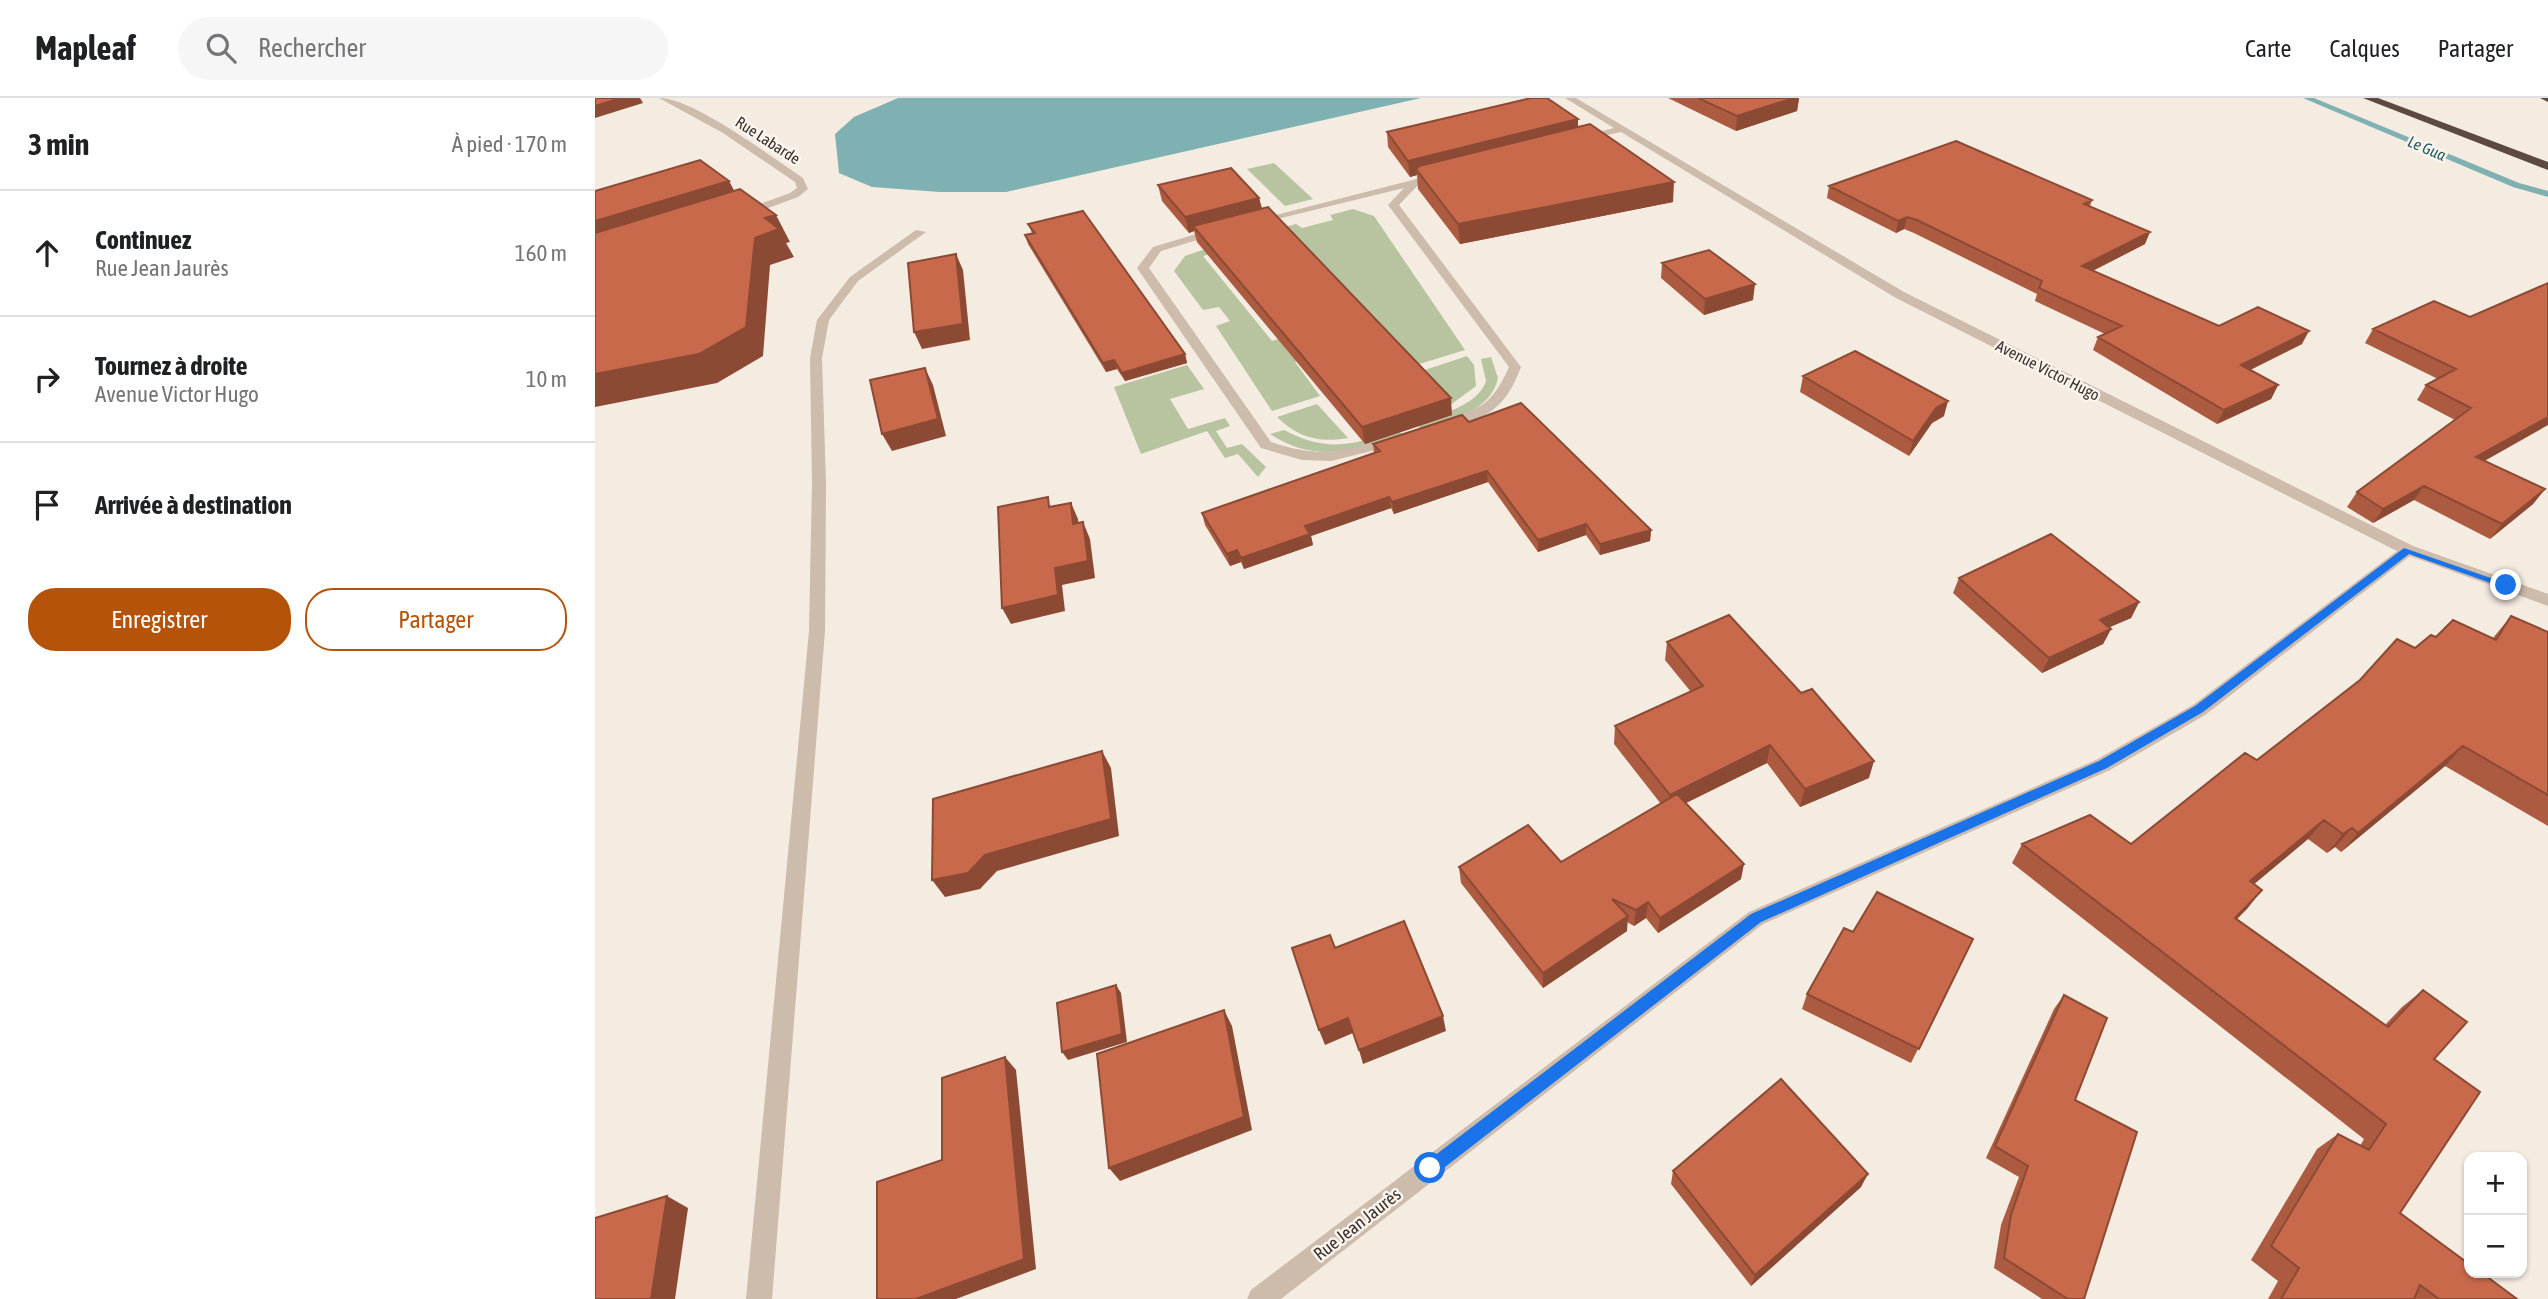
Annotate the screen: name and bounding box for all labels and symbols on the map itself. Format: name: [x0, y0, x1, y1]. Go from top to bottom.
street label: Rue Labarde: [732, 112, 804, 168]
water label: Le Gua: [2405, 132, 2449, 164]
street label: Avenue Victor Hugo: [1993, 336, 2103, 405]
route end: [2490, 569, 2521, 600]
route start: [1414, 1152, 1445, 1183]
street label: Rue Jean Jaurès: [1309, 1184, 1405, 1264]

